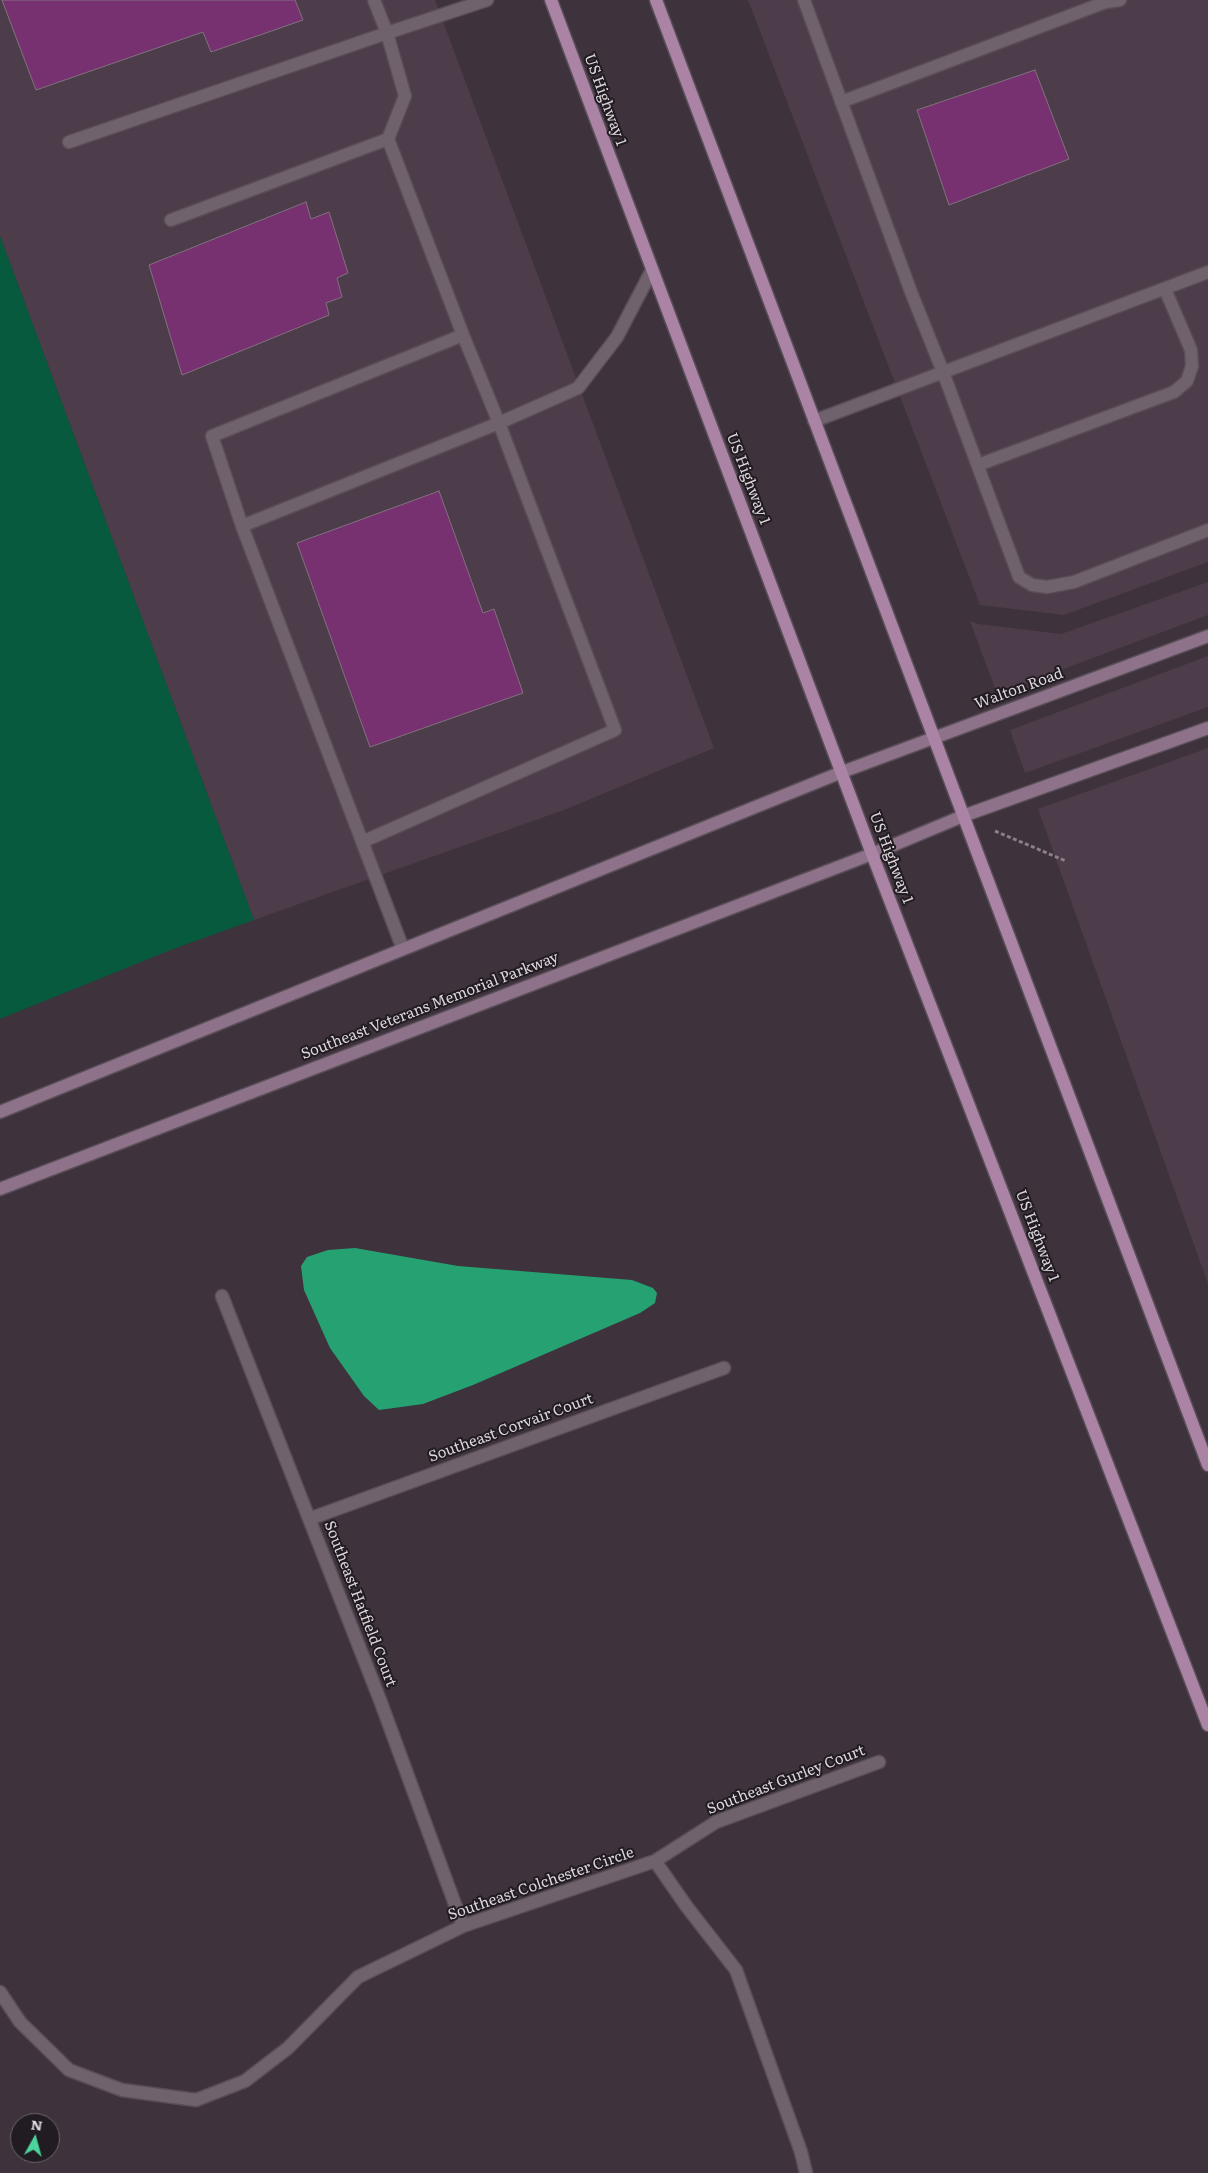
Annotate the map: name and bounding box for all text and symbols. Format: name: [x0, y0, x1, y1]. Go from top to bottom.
street label: US Highway 1: [580, 51, 630, 149]
street label: US Highway 1: [722, 431, 774, 527]
street label: Walton Road: [972, 665, 1066, 713]
street label: US Highway 1: [865, 810, 917, 906]
street label: Southeast Veterans Memorial Parkway: [299, 948, 561, 1064]
street label: US Highway 1: [1011, 1188, 1063, 1284]
street label: Southeast Corvair Court: [426, 1390, 596, 1466]
street label: Southeast Hatfield Court: [320, 1518, 400, 1690]
street label: Southeast Gurley Court: [705, 1742, 867, 1818]
street label: Southeast Colchester Circle: [446, 1844, 636, 1924]
north arrow: [10, 2113, 60, 2163]
text: N: [30, 2113, 44, 2135]

